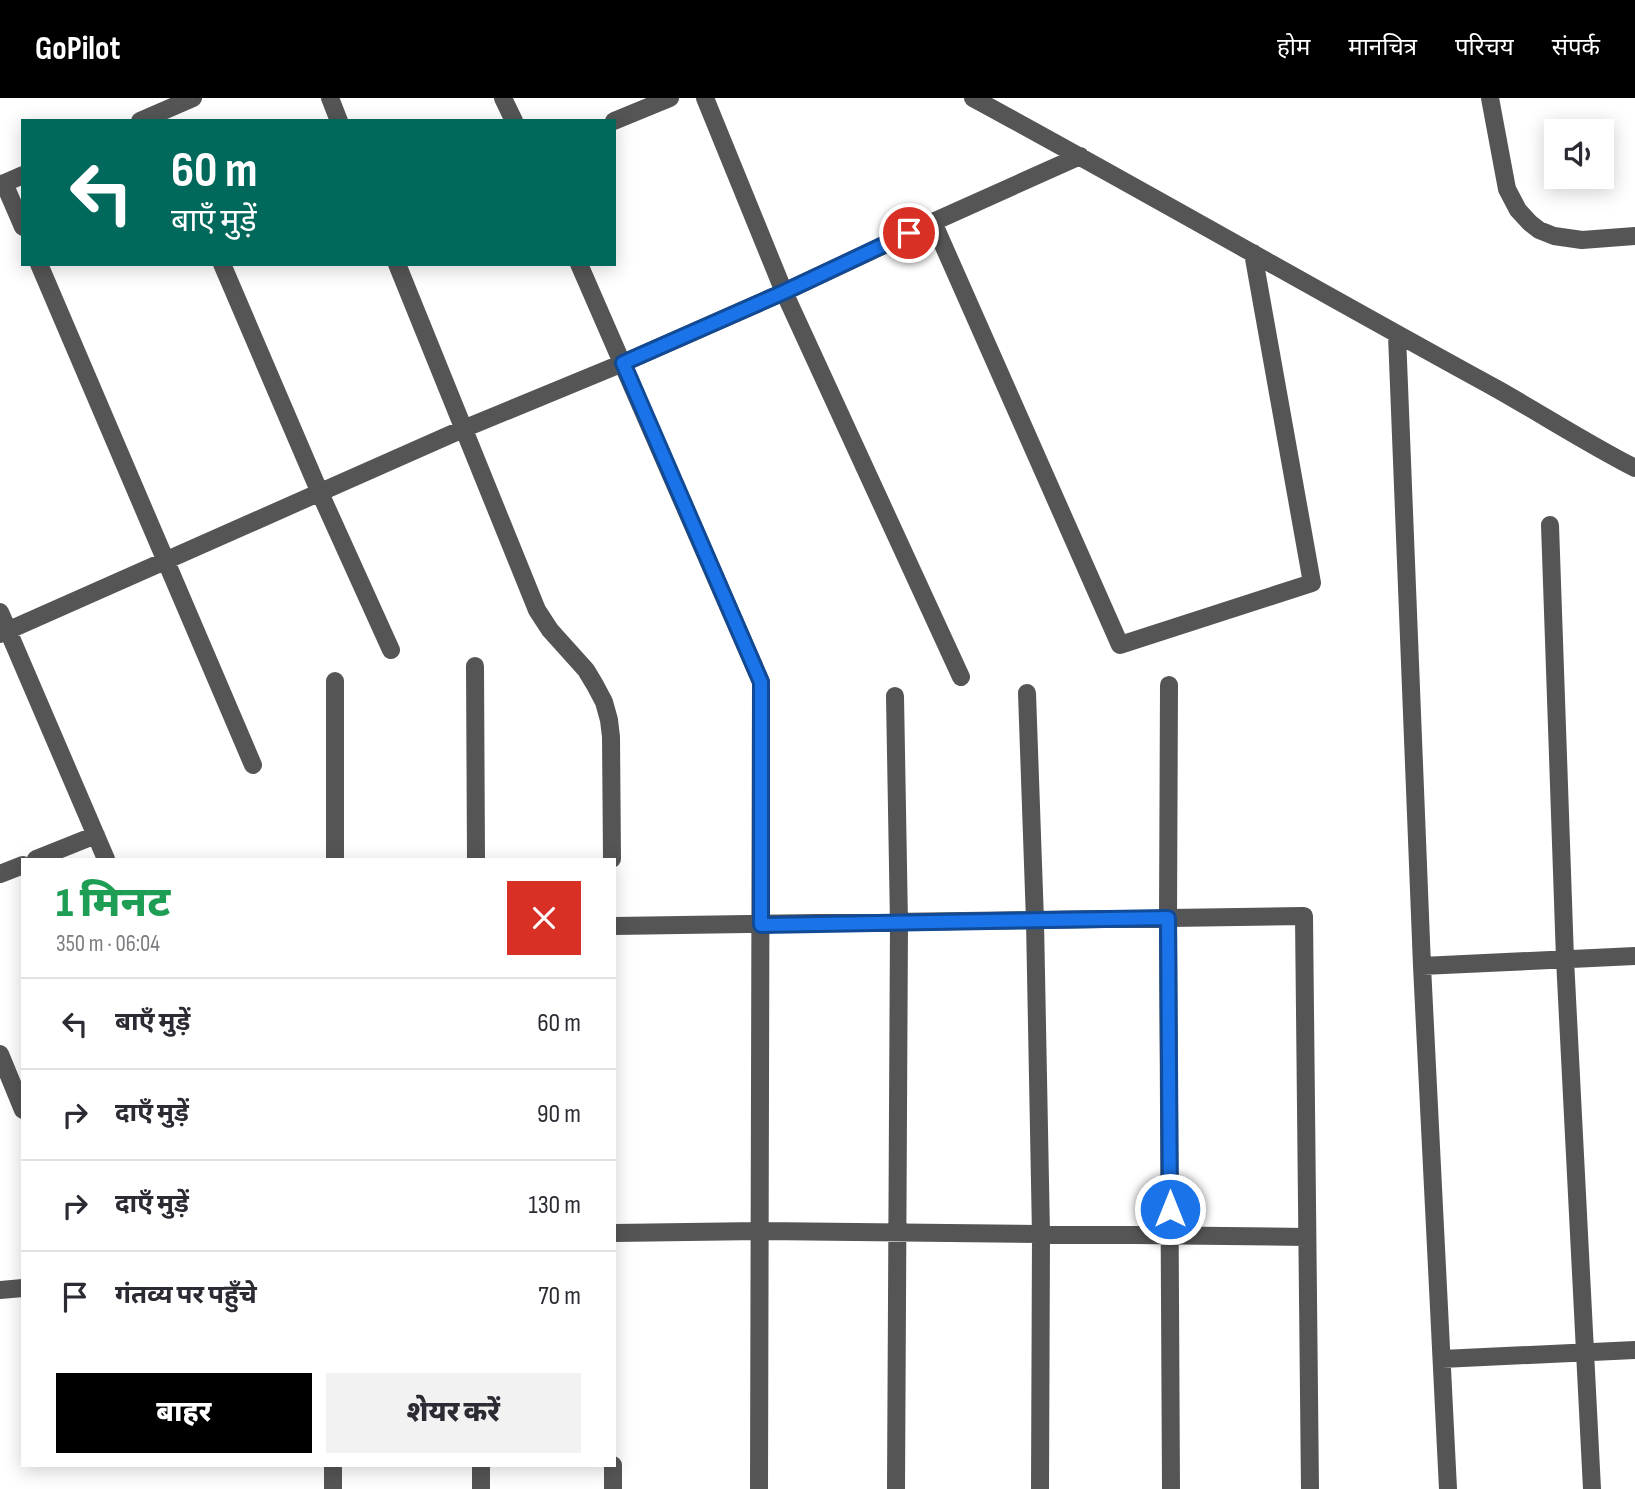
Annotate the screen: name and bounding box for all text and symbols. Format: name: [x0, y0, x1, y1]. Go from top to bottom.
text: GoPilot: [35, 29, 120, 69]
text: होम: [1277, 33, 1310, 62]
text: मानचित्र: [1348, 33, 1417, 62]
text: परिचय: [1455, 33, 1514, 62]
text: संपर्क: [1552, 33, 1600, 62]
map controls: [1544, 119, 1614, 189]
button: sound: [1544, 119, 1614, 189]
text: 60 m: [171, 142, 258, 201]
icon: left: [56, 147, 147, 238]
text: बाएँ मुड़ें: [171, 202, 257, 241]
pin: [879, 203, 939, 263]
icon: arrive: [890, 214, 928, 252]
text: 1 मिनट: [56, 878, 170, 929]
button: close: [507, 881, 581, 955]
text: 350 m · 06:04: [56, 930, 160, 958]
icon: left: [56, 1005, 94, 1043]
text: बाएँ मुड़ें: [115, 1007, 190, 1038]
text: 60 m: [537, 1008, 581, 1039]
icon: right: [56, 1096, 94, 1134]
text: दाएँ मुड़ें: [115, 1098, 189, 1129]
text: 90 m: [537, 1099, 581, 1130]
position arrow: [1133, 1172, 1207, 1246]
icon: right: [56, 1187, 94, 1225]
text: दाएँ मुड़ें: [115, 1189, 189, 1220]
text: 130 m: [529, 1190, 581, 1221]
icon: arrive: [56, 1278, 94, 1316]
text: गंतव्य पर पहुँचे: [115, 1280, 257, 1311]
text: 70 m: [538, 1281, 581, 1312]
button: बाहर: [56, 1373, 312, 1453]
button: शेयर करें: [326, 1373, 581, 1453]

